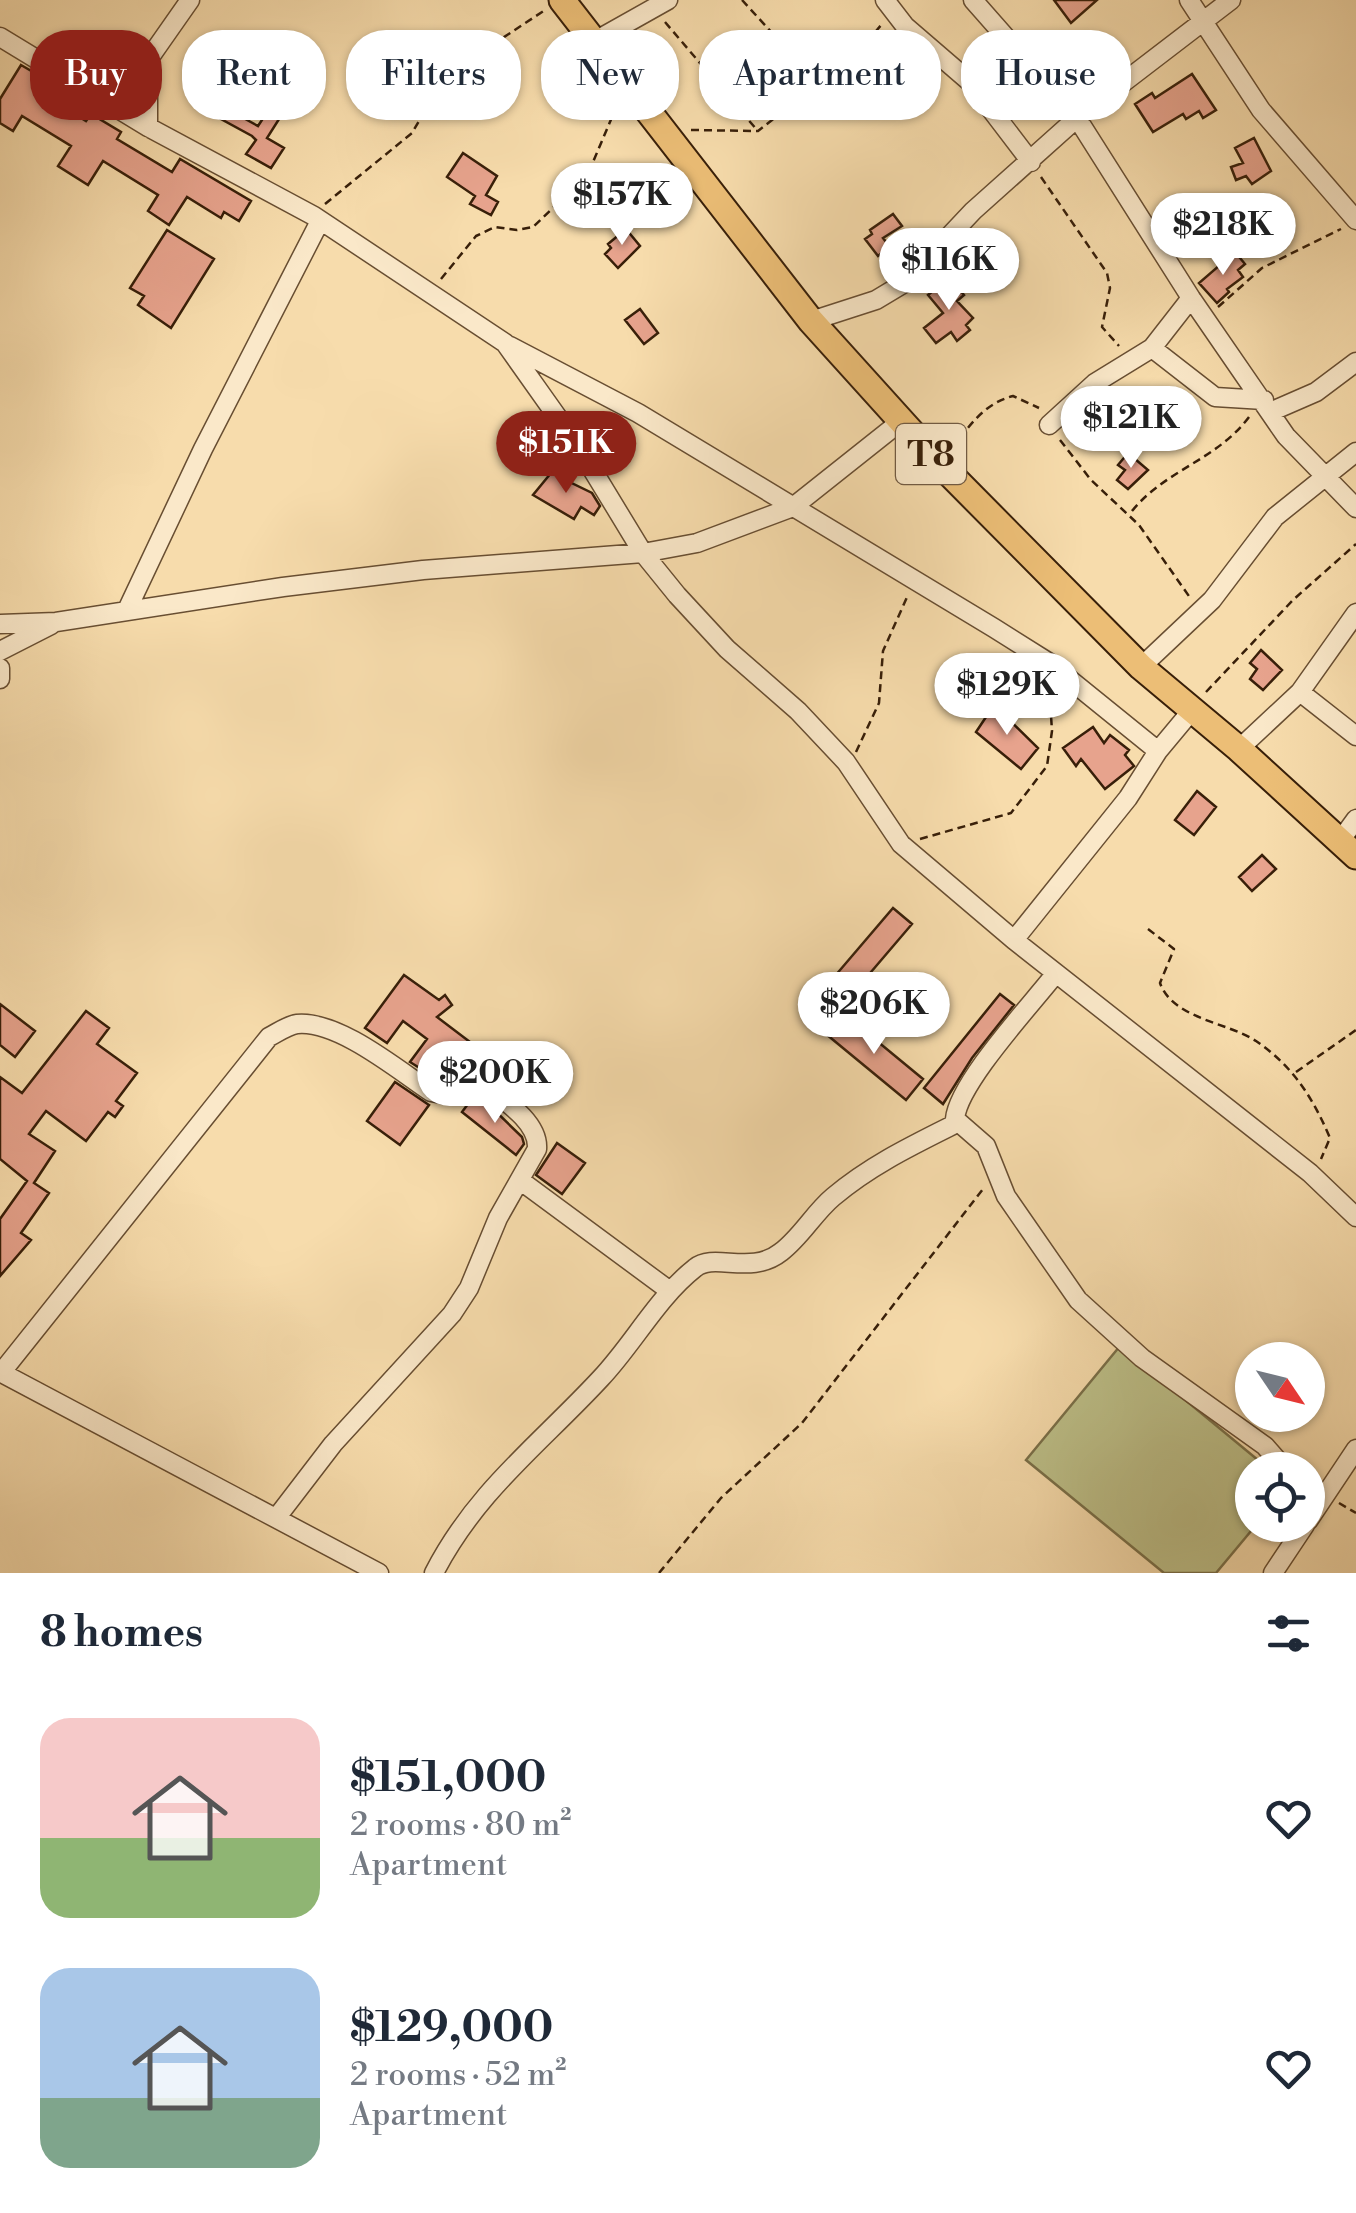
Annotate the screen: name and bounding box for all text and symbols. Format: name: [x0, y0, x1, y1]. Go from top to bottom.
chip: Buy: [30, 30, 162, 120]
chip: Rent: [182, 30, 326, 120]
chip: Filters: [346, 30, 521, 120]
chip: New: [541, 30, 679, 120]
chip: Apartment: [699, 30, 941, 120]
chip: House: [961, 30, 1131, 120]
pin: $157K: [552, 163, 692, 248]
text: $157K: [573, 175, 671, 215]
pin: $218K: [1153, 193, 1293, 278]
text: $218K: [1173, 205, 1273, 245]
pin: $116K: [879, 228, 1019, 313]
text: $116K: [901, 240, 997, 280]
pin: $121K: [1061, 386, 1201, 471]
text: $121K: [1083, 398, 1179, 438]
pin: $151K: [496, 411, 636, 496]
text: $151K: [518, 423, 614, 463]
road number: T8: [896, 424, 966, 484]
pin: $129K: [937, 653, 1077, 738]
text: $129K: [956, 665, 1058, 705]
pin: $206K: [804, 972, 944, 1057]
text: $206K: [820, 984, 928, 1024]
pin: $200K: [425, 1041, 565, 1126]
text: $200K: [439, 1053, 551, 1093]
north arrow: [1235, 1342, 1325, 1432]
map controls: [1235, 1342, 1325, 1542]
button: locate: [1235, 1452, 1325, 1542]
icon: filters: [1261, 1606, 1316, 1661]
text: 8 homes: [40, 1607, 203, 1660]
text: $151,000: [350, 1752, 546, 1805]
icon: home: [120, 1758, 240, 1878]
icon: heart: [1261, 1791, 1316, 1846]
text: 2 rooms · 80 m²: [350, 1805, 571, 1845]
text: Apartment: [350, 1845, 507, 1885]
text: $129,000: [350, 2002, 553, 2055]
icon: home: [120, 2008, 240, 2128]
icon: heart: [1261, 2041, 1316, 2096]
text: 2 rooms · 52 m²: [350, 2055, 566, 2095]
text: Apartment: [350, 2095, 507, 2135]

